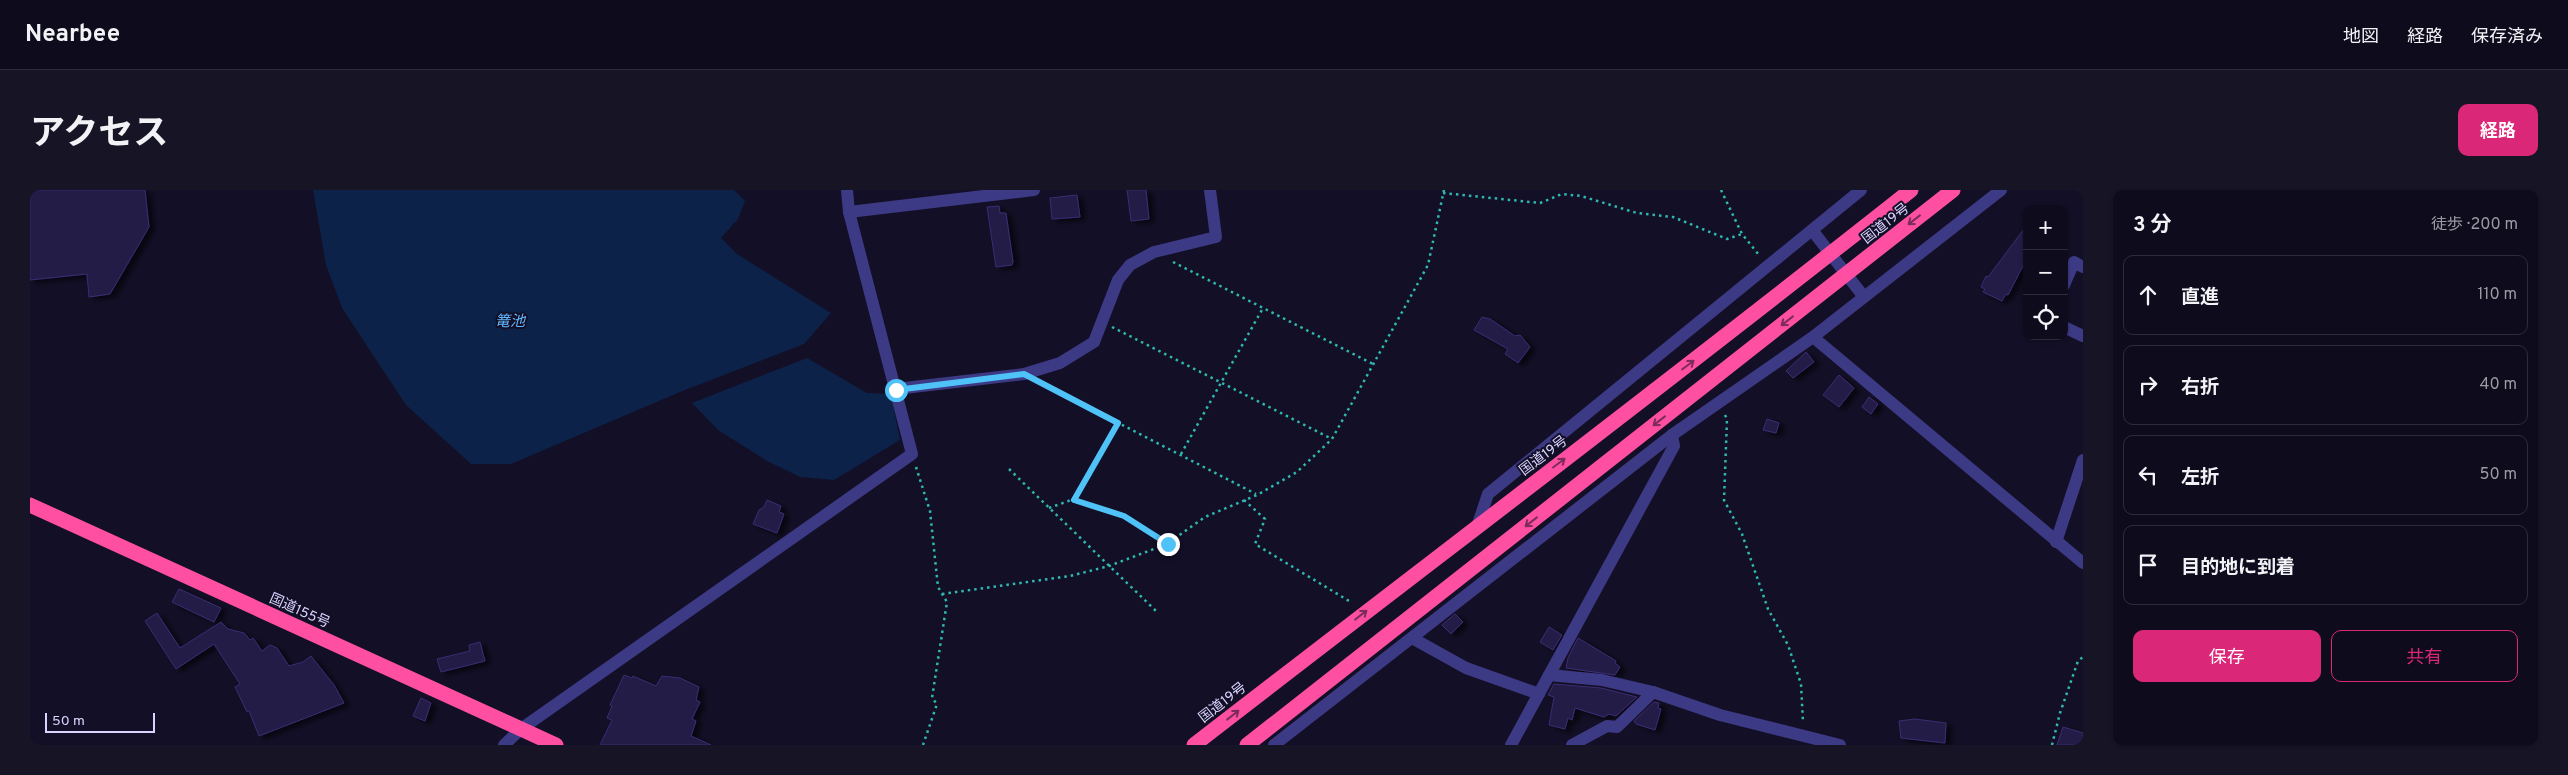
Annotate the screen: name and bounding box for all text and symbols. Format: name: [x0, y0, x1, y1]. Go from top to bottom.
text: Nearbee: [25, 20, 120, 50]
text: 地図: [2343, 26, 2379, 49]
text: 経路: [2407, 26, 2443, 49]
text: 保存済み: [2471, 26, 2543, 49]
button: 経路: [2458, 104, 2538, 156]
text: アクセス: [30, 113, 168, 157]
street label: 国道19号: [1859, 200, 1913, 248]
map controls: [2023, 205, 2068, 340]
button: +: [2023, 205, 2068, 250]
text: 3 分: [2133, 212, 2172, 239]
one-way arrow: [1908, 215, 1921, 226]
text: 徒歩 · 200 m: [2431, 215, 2518, 235]
button: −: [2023, 250, 2068, 295]
icon: ahead: [2134, 281, 2162, 309]
text: 110 m: [2477, 285, 2517, 305]
text: 直進: [2181, 286, 2219, 310]
button: locate: [2023, 295, 2068, 340]
water label: 篭池: [495, 313, 527, 332]
one-way arrow: [1781, 315, 1794, 326]
one-way arrow: [1681, 360, 1695, 370]
icon: right: [2134, 371, 2162, 399]
text: 40 m: [2479, 375, 2517, 395]
text: 右折: [2181, 376, 2219, 400]
route start: [885, 379, 908, 402]
one-way arrow: [1652, 416, 1666, 426]
street label: 国道19号: [1517, 433, 1571, 480]
one-way arrow: [1552, 458, 1565, 469]
icon: left: [2134, 461, 2162, 489]
text: 50 m: [2480, 465, 2517, 485]
text: 左折: [2181, 466, 2219, 490]
one-way arrow: [1525, 516, 1538, 527]
route end: [1157, 533, 1180, 556]
icon: arrive: [2134, 551, 2162, 579]
text: 目的地に到着: [2181, 556, 2295, 580]
street label: 国道155号: [266, 590, 332, 632]
one-way arrow: [1354, 610, 1367, 621]
button: 保存: [2133, 630, 2321, 682]
button: 共有: [2331, 630, 2518, 682]
street label: 国道19号: [1196, 679, 1250, 727]
scale bar: [45, 710, 155, 733]
one-way arrow: [1226, 710, 1240, 720]
text: 50 m: [52, 713, 85, 730]

